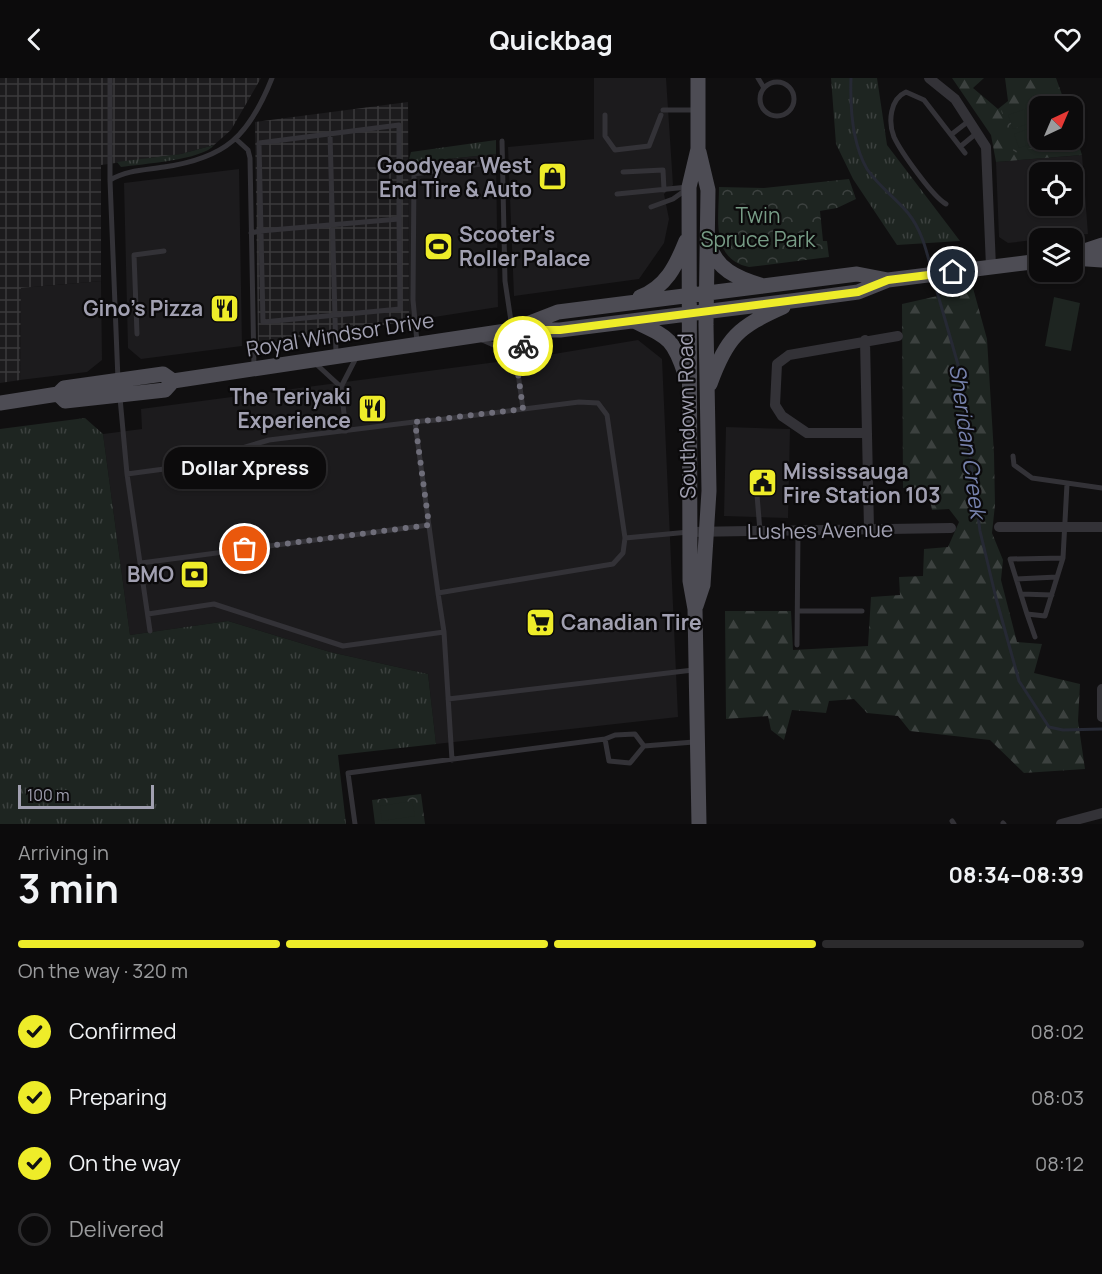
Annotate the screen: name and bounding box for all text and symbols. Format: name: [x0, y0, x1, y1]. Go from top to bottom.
text: Quickbag: [489, 21, 613, 58]
icon: back: [18, 23, 51, 56]
icon: heart: [1051, 23, 1084, 56]
north arrow: [1029, 96, 1083, 150]
map controls: [1029, 96, 1083, 282]
place label: Goodyear West End Tire & Auto: [377, 151, 532, 203]
shop icon: Goodyear West End Tire & Auto: [537, 161, 569, 193]
button: locate: [1029, 162, 1083, 216]
park label: Twin Spruce Park: [700, 201, 816, 253]
place label: Scooter's Roller Palace: [459, 220, 590, 272]
button: layers: [1029, 228, 1083, 282]
sports icon: Scooter's Roller Palace: [422, 230, 454, 262]
pin: [927, 246, 978, 297]
icon: home: [936, 255, 969, 288]
restaurant icon: Gino's Pizza: [208, 292, 240, 324]
place label: Gino's Pizza: [83, 294, 203, 322]
street label: Royal Windsor Drive: [244, 305, 436, 363]
courier: [493, 316, 553, 376]
icon: bike: [507, 330, 540, 363]
street label: Southdown Road: [671, 333, 701, 499]
water label: Sheridan Creek: [942, 362, 994, 523]
place label: The Teriyaki Experience: [230, 382, 351, 434]
restaurant icon: The Teriyaki Experience: [356, 392, 388, 424]
callout: Dollar Xpress: [164, 447, 326, 489]
text: Dollar Xpress: [181, 454, 309, 481]
place label: Mississauga Fire Station 103: [783, 457, 940, 509]
public building icon: Mississauga Fire Station 103: [746, 467, 778, 499]
street label: Lushes Avenue: [747, 515, 893, 545]
pin: [219, 523, 270, 574]
icon: bag: [228, 532, 261, 565]
bank icon: BMO: [179, 558, 211, 590]
place label: BMO: [127, 560, 174, 588]
supermarket icon: Canadian Tire: [524, 606, 556, 638]
place label: Canadian Tire: [561, 608, 702, 636]
scale bar: [18, 782, 154, 810]
text: 100 m: [27, 784, 70, 806]
text: Arriving in: [18, 839, 109, 866]
text: 08:34–08:39: [949, 860, 1084, 890]
text: 3 min: [18, 861, 119, 915]
text: On the way · 320 m: [18, 957, 188, 984]
icon: check: [18, 1015, 51, 1048]
text: Confirmed: [69, 1016, 177, 1046]
text: 08:02: [1031, 1018, 1084, 1045]
icon: check: [18, 1081, 51, 1114]
text: Preparing: [69, 1082, 167, 1112]
text: 08:03: [1031, 1084, 1084, 1111]
icon: check: [18, 1147, 51, 1180]
text: On the way: [69, 1148, 181, 1178]
text: 08:12: [1035, 1150, 1084, 1177]
text: Delivered: [69, 1214, 164, 1244]

